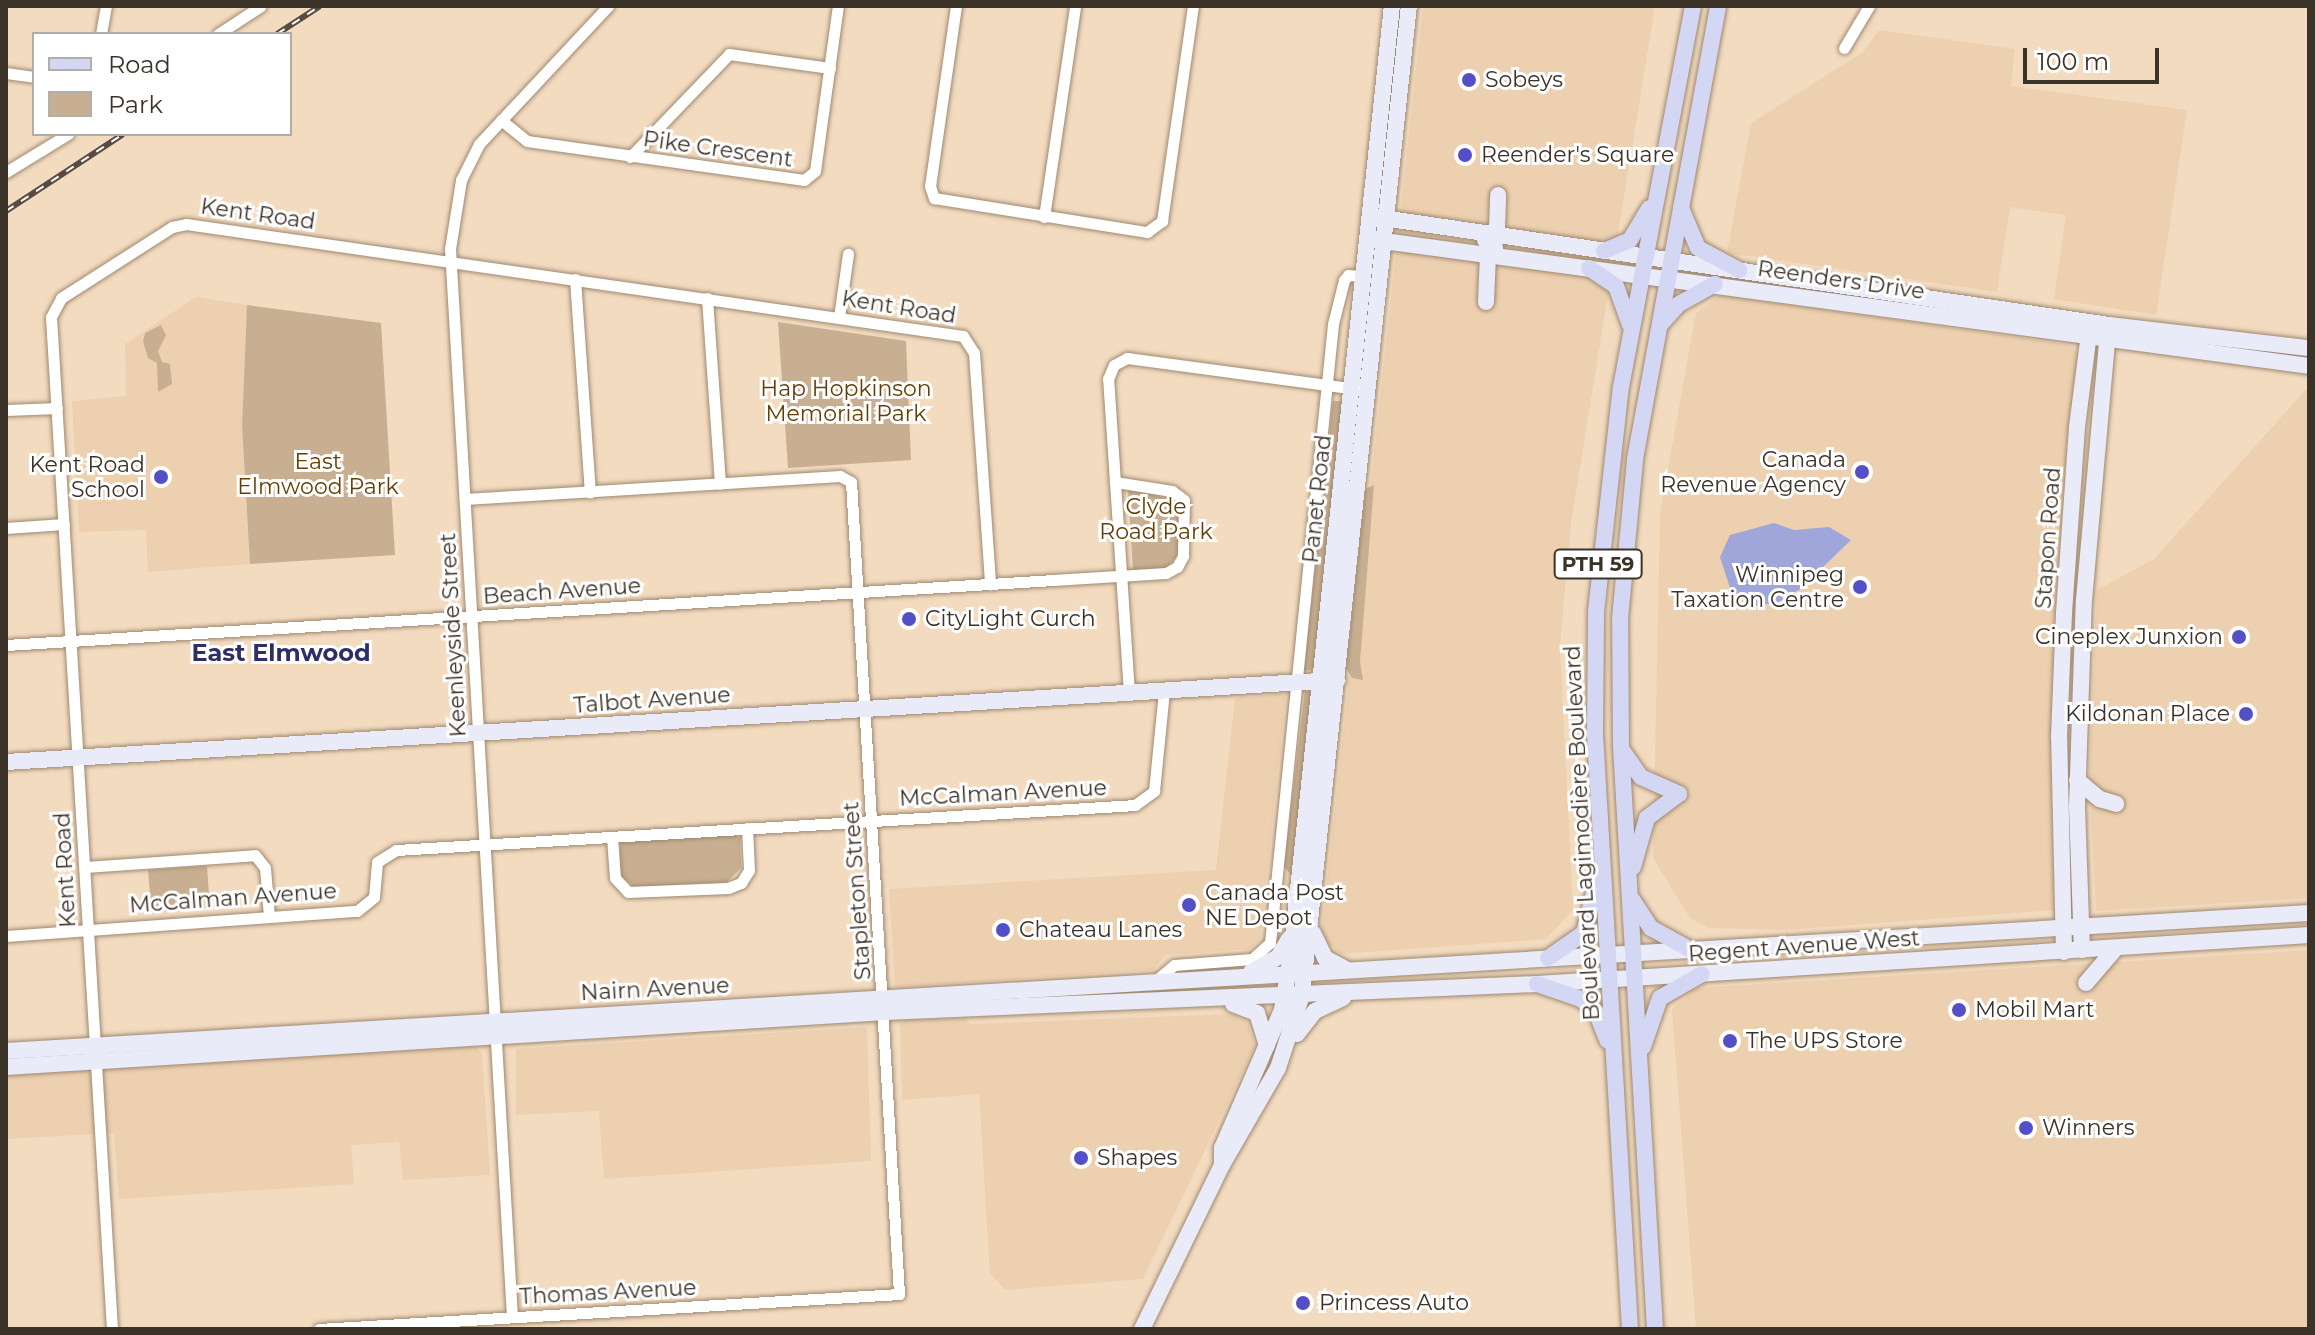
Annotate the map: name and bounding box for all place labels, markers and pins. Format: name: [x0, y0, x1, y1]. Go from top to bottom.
place label: Sobeys: [1485, 67, 1563, 93]
marker: Sobeys: [1460, 71, 1478, 89]
place label: Reender's Square: [1481, 142, 1674, 168]
marker: Reender's Square: [1456, 146, 1474, 164]
place label: Canada Revenue Agency: [1660, 446, 1846, 498]
place label: Kent Road School: [30, 451, 145, 502]
marker: Canada Revenue Agency: [1853, 463, 1871, 481]
marker: Kent Road School: [152, 468, 170, 486]
place label: Winnipeg Taxation Centre: [1671, 561, 1844, 612]
marker: Winnipeg Taxation Centre: [1851, 578, 1869, 596]
place label: CityLight Curch: [925, 606, 1096, 632]
marker: CityLight Curch: [900, 610, 918, 628]
place label: Cineplex Junxion: [2035, 624, 2223, 650]
marker: Cineplex Junxion: [2230, 628, 2248, 646]
place label: Kildonan Place: [2065, 701, 2230, 727]
marker: Kildonan Place: [2237, 705, 2255, 723]
place label: Canada Post NE Depot: [1205, 879, 1344, 930]
marker: Canada Post NE Depot: [1180, 896, 1198, 914]
place label: Chateau Lanes: [1019, 917, 1182, 943]
marker: Chateau Lanes: [994, 921, 1012, 939]
place label: Mobil Mart: [1975, 997, 2094, 1023]
marker: Mobil Mart: [1950, 1001, 1968, 1019]
place label: The UPS Store: [1746, 1028, 1903, 1054]
marker: The UPS Store: [1721, 1032, 1739, 1050]
place label: Winners: [2042, 1115, 2135, 1141]
marker: Winners: [2017, 1119, 2035, 1137]
place label: Shapes: [1097, 1145, 1177, 1171]
marker: Shapes: [1072, 1149, 1090, 1167]
place label: Princess Auto: [1319, 1290, 1469, 1316]
marker: Princess Auto: [1294, 1294, 1312, 1312]

